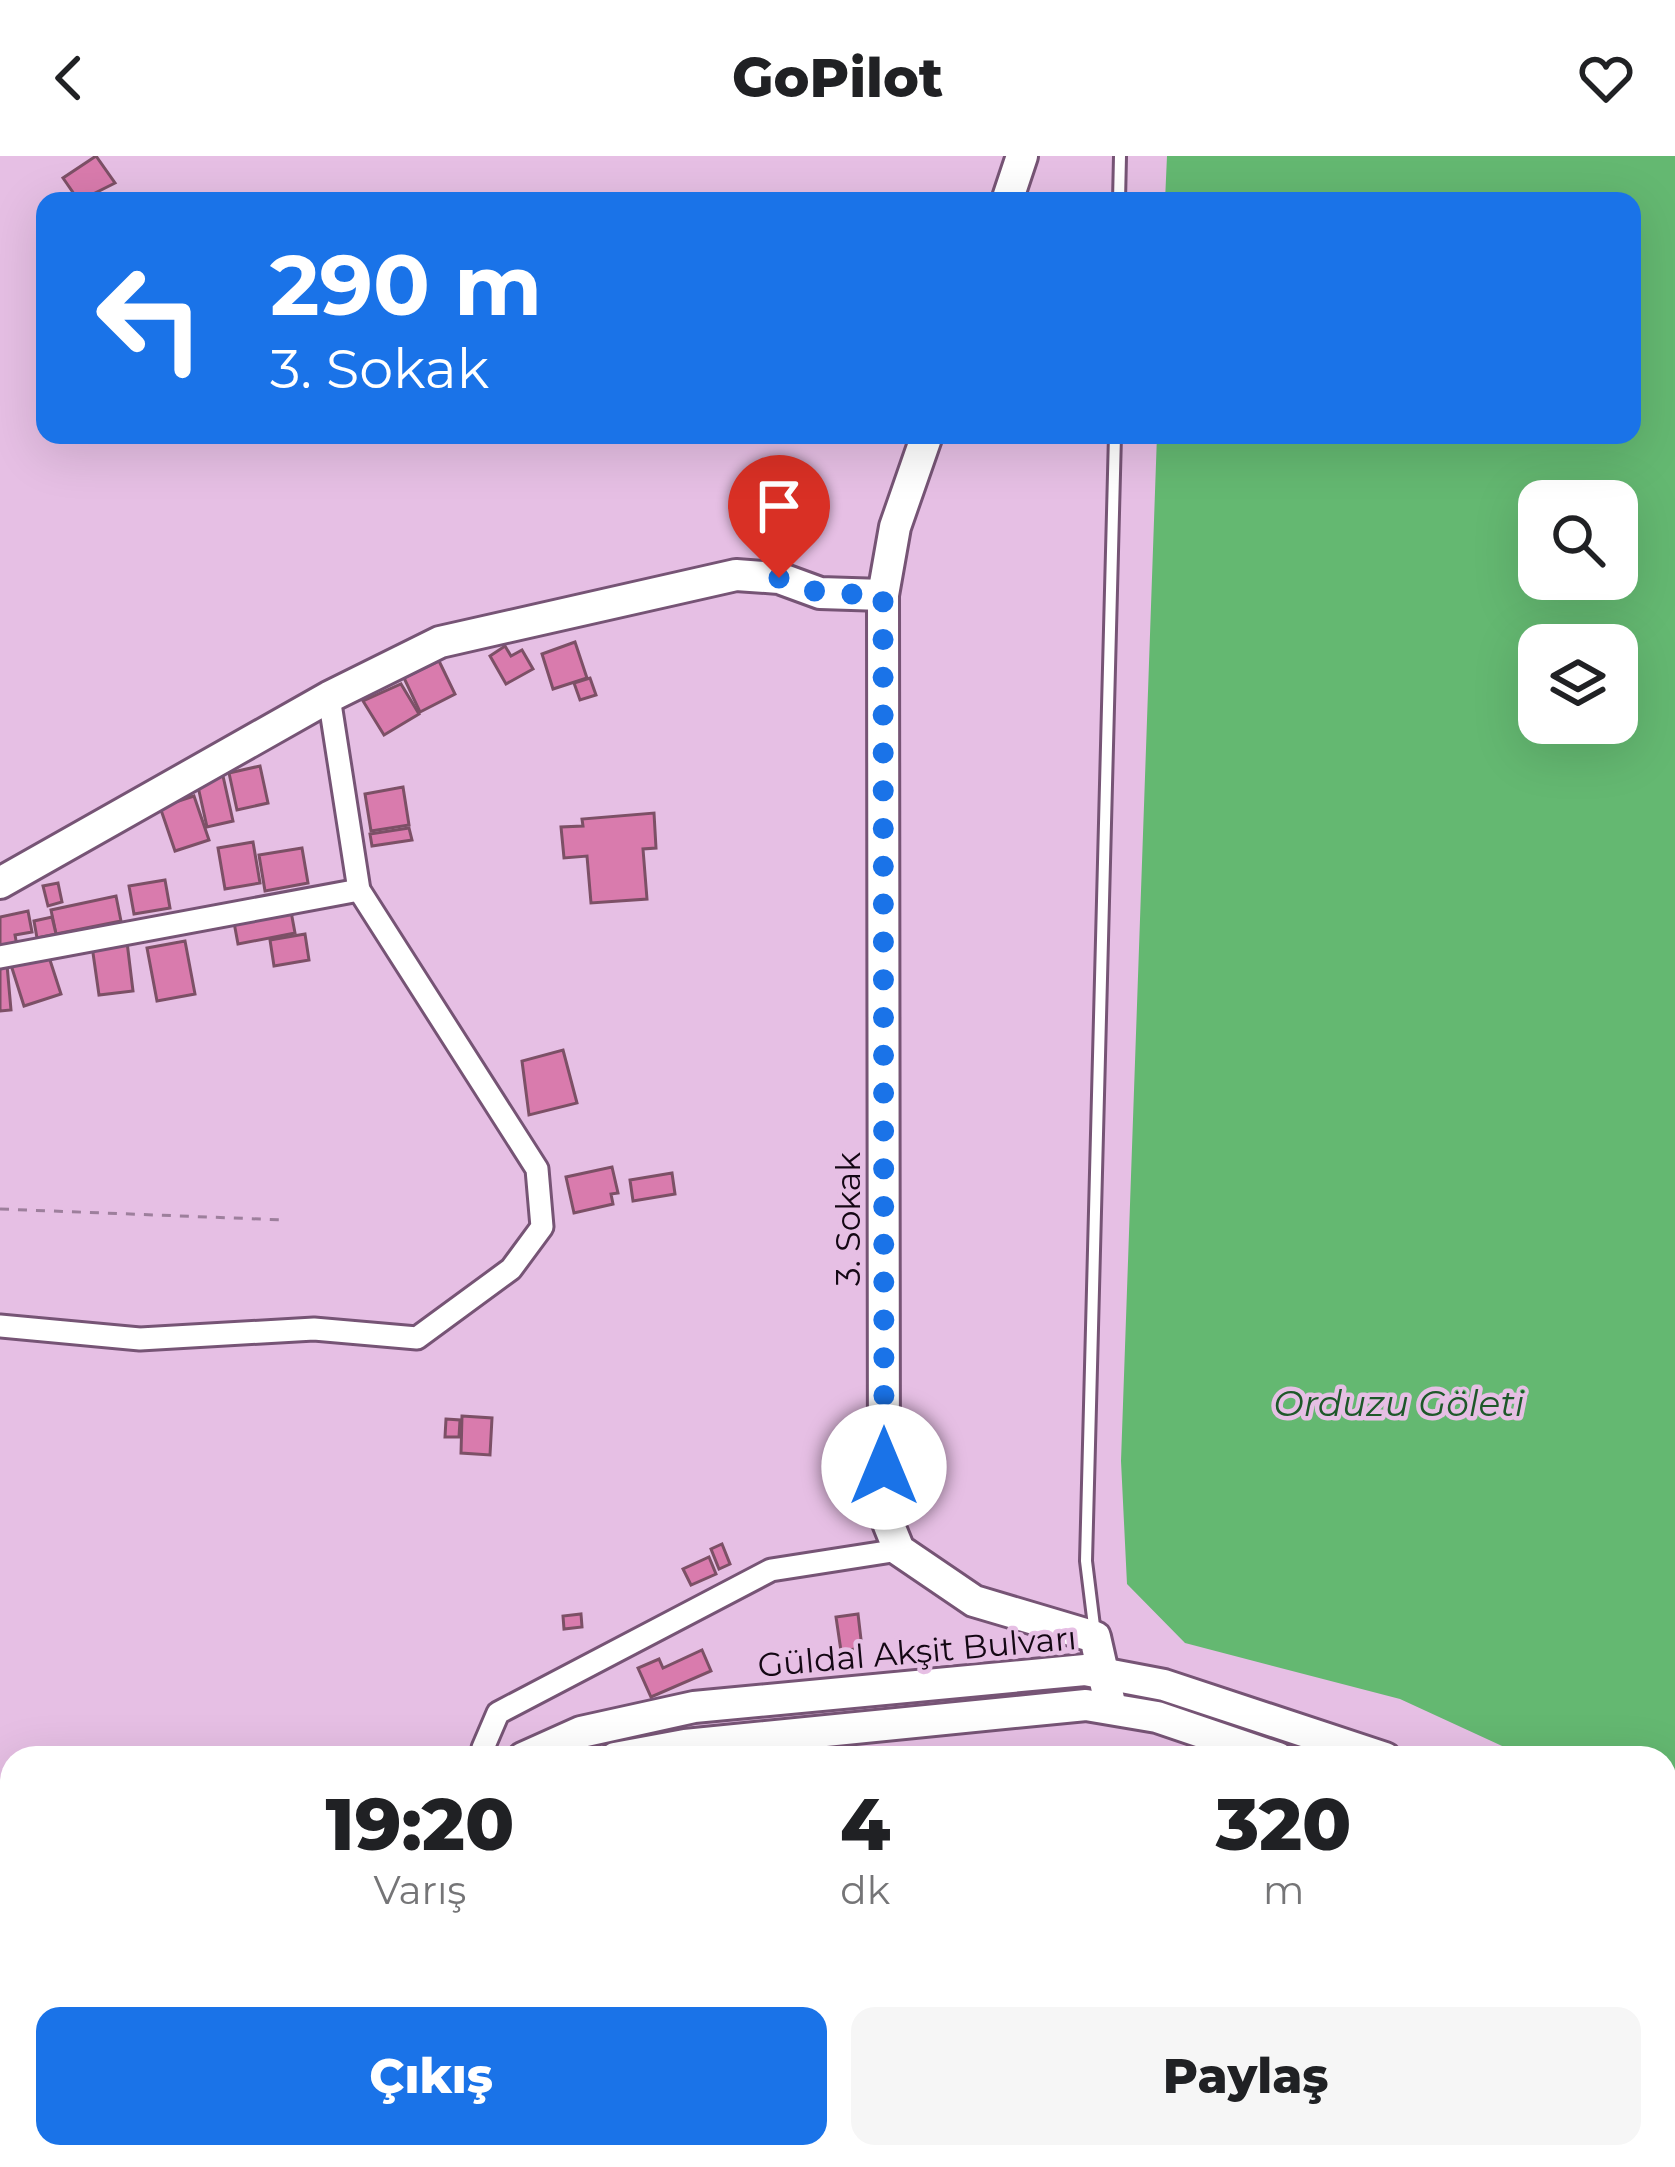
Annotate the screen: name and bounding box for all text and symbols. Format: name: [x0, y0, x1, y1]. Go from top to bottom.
icon: back: [36, 45, 102, 111]
text: GoPilot: [732, 45, 943, 111]
icon: heart: [1573, 45, 1639, 111]
text: 290 m: [270, 234, 542, 336]
icon: left: [72, 240, 228, 396]
text: 3. Sokak: [270, 336, 489, 402]
pin: [728, 455, 830, 578]
icon: arrive: [746, 473, 812, 539]
map controls: [1518, 480, 1638, 744]
button: search: [1518, 480, 1638, 600]
button: layers: [1518, 624, 1638, 744]
street label: 3. Sokak: [828, 1152, 868, 1286]
water label: Orduzu Göleti: [1274, 1381, 1525, 1425]
position arrow: [821, 1404, 947, 1530]
street label: Güldal Akşit Bulvarı: [756, 1617, 1078, 1685]
text: 19:20: [326, 1780, 514, 1868]
text: 4: [840, 1780, 890, 1868]
text: 320: [1216, 1780, 1351, 1868]
text: Varış: [373, 1866, 466, 1914]
text: dk: [840, 1866, 890, 1914]
text: m: [1263, 1866, 1304, 1914]
button: Çıkış: [36, 2007, 827, 2145]
button: Paylaş: [851, 2007, 1641, 2145]

